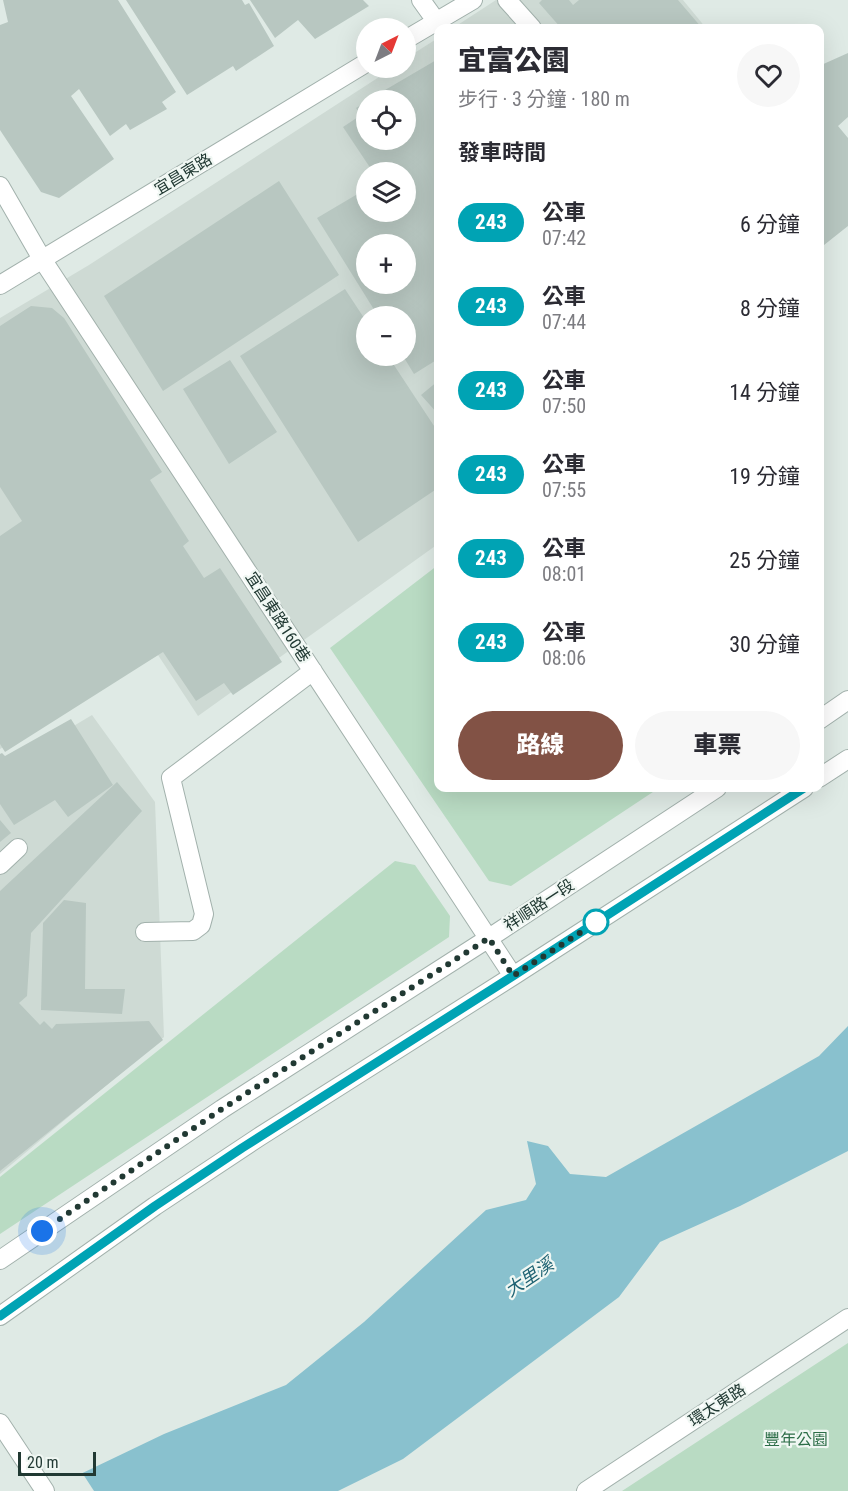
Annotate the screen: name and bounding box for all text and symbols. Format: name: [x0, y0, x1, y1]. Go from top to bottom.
north arrow: [356, 18, 416, 78]
map controls: [356, 18, 416, 366]
text: 宜富公園: [458, 44, 570, 77]
button: heart: [737, 44, 800, 107]
text: 步行 · 3 分鐘 · 180 m: [458, 87, 630, 111]
button: locate: [356, 90, 416, 150]
text: 發車時間: [458, 140, 546, 165]
street label: 宜昌東路: [151, 149, 215, 199]
button: layers: [356, 162, 416, 222]
text: 公車: [542, 200, 586, 225]
text: 243: [475, 210, 507, 234]
text: 6 分鐘: [740, 212, 800, 237]
text: 07:42: [542, 226, 586, 250]
button: +: [356, 234, 416, 294]
text: 公車: [542, 284, 586, 309]
text: 243: [475, 294, 507, 318]
text: 8 分鐘: [740, 296, 800, 321]
button: −: [356, 306, 416, 366]
text: 07:44: [542, 310, 586, 334]
text: 公車: [542, 368, 586, 393]
text: 243: [475, 378, 507, 402]
text: 14 分鐘: [729, 380, 800, 405]
text: 07:50: [542, 394, 586, 418]
text: 公車: [542, 452, 586, 477]
text: 243: [475, 462, 507, 486]
text: 19 分鐘: [729, 464, 800, 489]
text: 07:55: [542, 478, 586, 502]
text: 公車: [542, 536, 586, 561]
text: 243: [475, 546, 507, 570]
text: 25 分鐘: [729, 548, 800, 573]
text: 08:01: [542, 562, 586, 586]
street label: 宜昌東路160巷: [242, 568, 314, 666]
text: 公車: [542, 620, 586, 645]
text: 243: [475, 630, 507, 654]
text: 30 分鐘: [729, 632, 800, 657]
text: 08:06: [542, 646, 586, 670]
button: 路線: [458, 711, 623, 780]
button: 車票: [635, 711, 800, 780]
street label: 祥順路一段: [500, 875, 578, 935]
unlabelled marker: [583, 909, 609, 935]
your location: [27, 1216, 57, 1246]
water label: 大里溪: [501, 1252, 560, 1301]
street label: 環太東路: [685, 1380, 749, 1430]
park label: 豐年公園: [764, 1430, 828, 1449]
scale bar: [18, 1449, 96, 1476]
text: 20 m: [27, 1453, 59, 1472]

